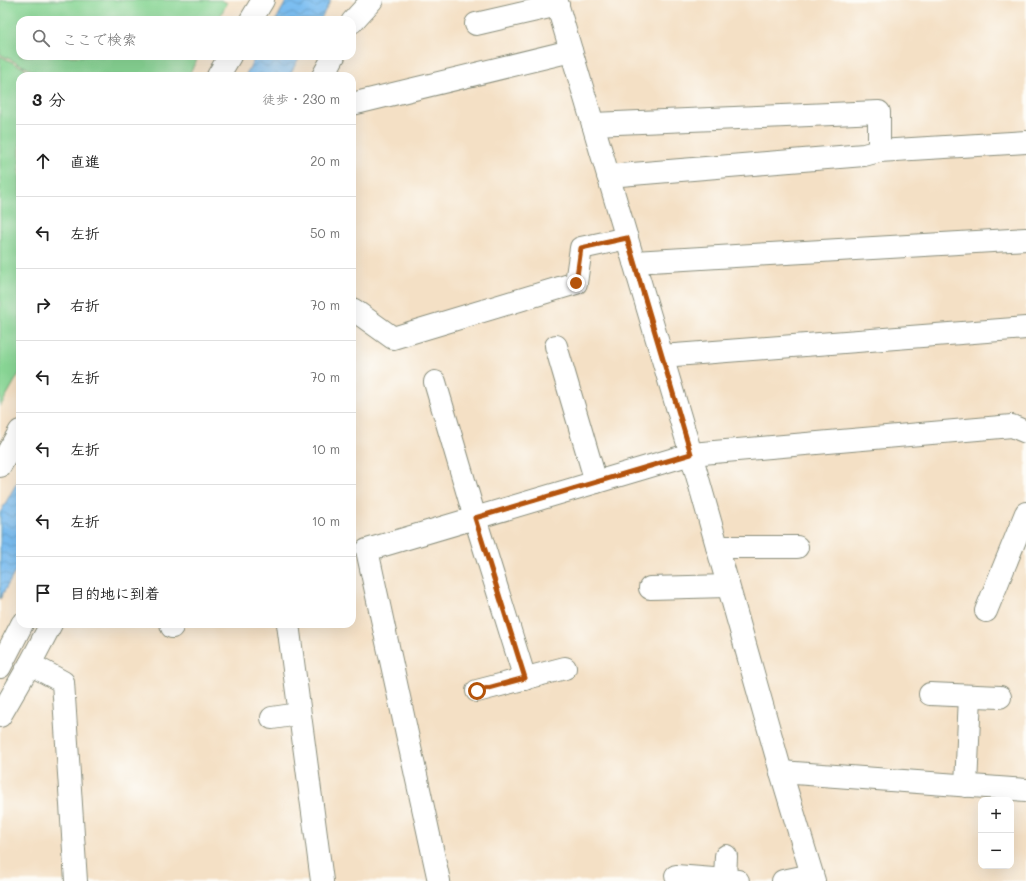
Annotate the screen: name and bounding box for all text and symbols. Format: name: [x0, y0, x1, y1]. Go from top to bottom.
search box: [16, 16, 356, 60]
icon: search: [30, 27, 52, 49]
text: ここで検索: [62, 29, 137, 49]
text: 3 分: [32, 88, 65, 110]
text: 徒歩 · 230 m: [263, 90, 340, 107]
icon: ahead: [32, 150, 54, 172]
text: 直進: [70, 151, 100, 171]
text: 20 m: [310, 152, 340, 169]
icon: left: [32, 222, 54, 244]
text: 左折: [70, 223, 100, 243]
text: 50 m: [310, 224, 340, 241]
route end: [567, 274, 585, 292]
icon: right: [32, 294, 54, 316]
text: 右折: [70, 295, 100, 315]
text: 70 m: [310, 296, 340, 313]
icon: left: [32, 366, 54, 388]
text: 左折: [70, 367, 100, 387]
text: 70 m: [310, 368, 340, 385]
icon: left: [32, 438, 54, 460]
text: 左折: [70, 439, 100, 459]
text: 10 m: [312, 440, 340, 457]
icon: left: [32, 510, 54, 532]
text: 左折: [70, 511, 100, 531]
text: 10 m: [312, 512, 340, 529]
icon: arrive: [32, 582, 54, 604]
text: 目的地に到着: [70, 583, 160, 603]
route start: [468, 682, 486, 700]
map controls: [978, 797, 1014, 869]
button: +: [978, 797, 1014, 833]
button: −: [978, 833, 1014, 869]

